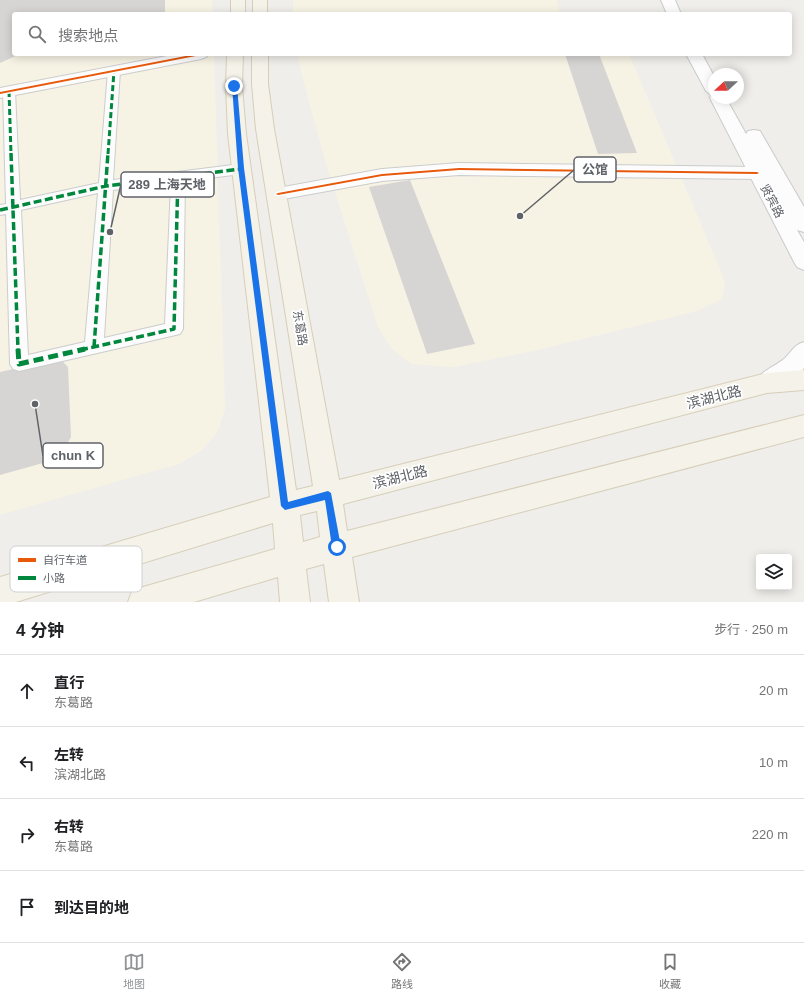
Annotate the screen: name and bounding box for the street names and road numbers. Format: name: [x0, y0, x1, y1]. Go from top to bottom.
street label: 贤宾路: [757, 182, 787, 220]
street label: 东葛路: [290, 309, 310, 347]
street label: 滨湖北路: [685, 382, 743, 412]
street label: 滨湖北路: [371, 462, 429, 492]

